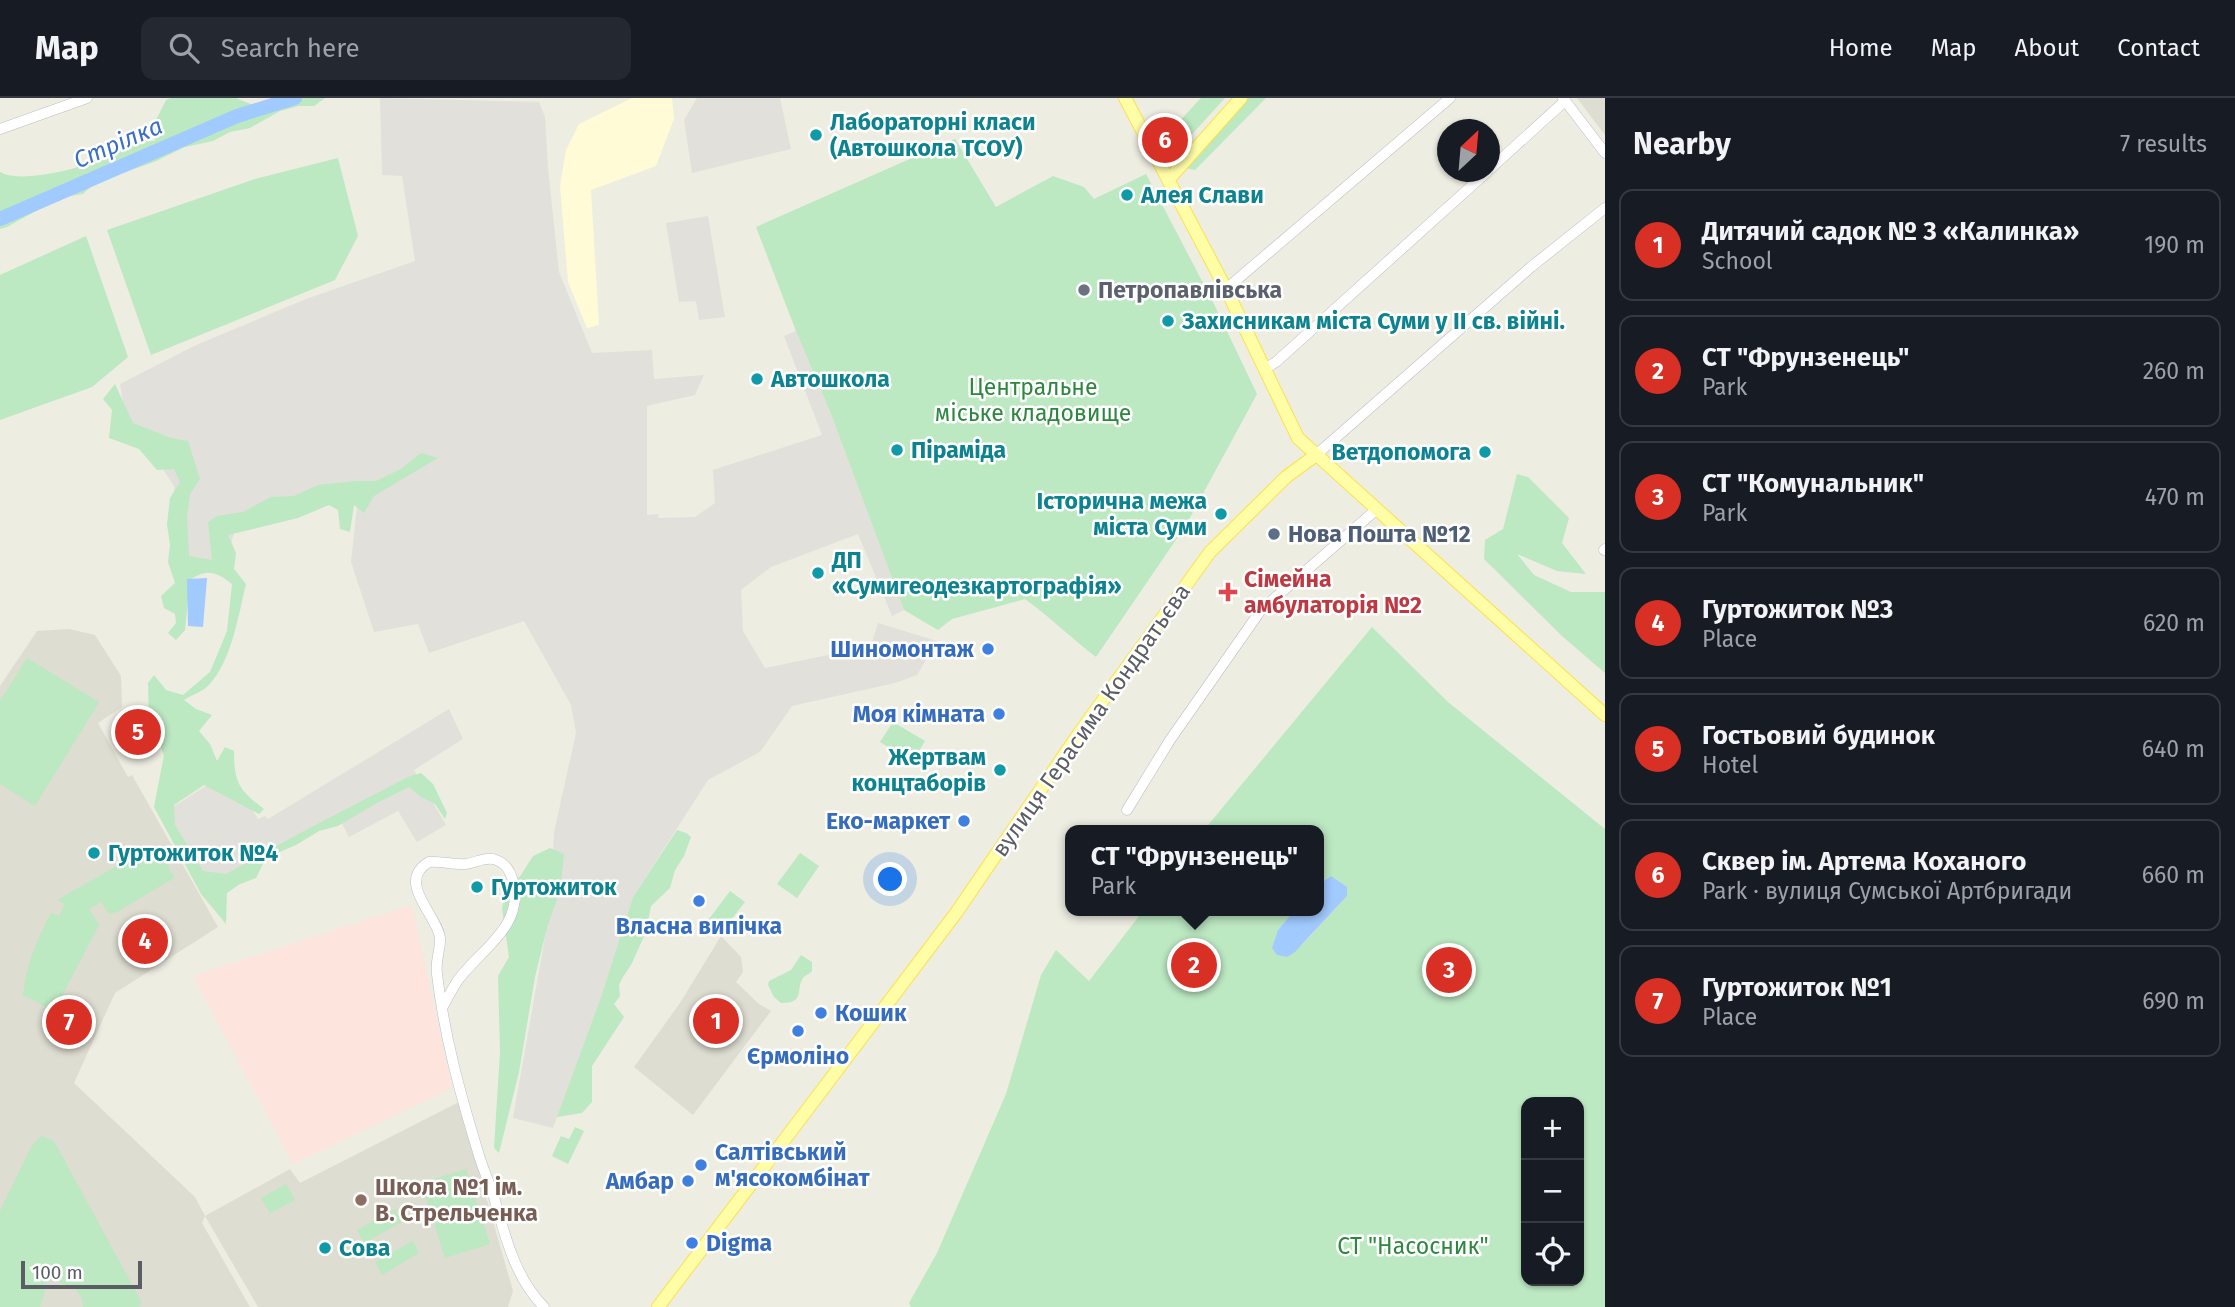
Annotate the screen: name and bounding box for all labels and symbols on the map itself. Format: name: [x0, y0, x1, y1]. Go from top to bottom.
place label: Лабораторні класи (Автошкола ТСОУ): [830, 108, 1036, 162]
water label: Стрілка: [69, 112, 167, 174]
pin: 6: [1142, 114, 1188, 166]
north arrow: [1437, 119, 1500, 182]
marker: Лабораторні класи (Автошкола ТСОУ): [808, 127, 824, 143]
place label: Алея Слави: [1140, 181, 1264, 209]
marker: Алея Слави: [1119, 187, 1135, 203]
place label: Петропавлівська: [1098, 276, 1282, 304]
marker: Петропавлівська: [1076, 282, 1092, 298]
place label: Захисникам міста Суми у ІІ св. війні.: [1181, 307, 1565, 335]
marker: Захисникам міста Суми у ІІ св. війні.: [1160, 313, 1176, 329]
place label: Автошкола: [770, 365, 890, 393]
marker: Автошкола: [749, 371, 765, 387]
park label: Центральне міське кладовище: [935, 373, 1131, 427]
place label: Піраміда: [911, 436, 1006, 464]
place label: Ветдопомога: [1332, 438, 1471, 466]
marker: Піраміда: [889, 442, 905, 458]
marker: Ветдопомога: [1477, 444, 1493, 460]
place label: Історична межа міста Суми: [1036, 487, 1207, 541]
marker: Історична межа міста Суми: [1213, 506, 1229, 522]
place label: Нова Пошта №12: [1288, 520, 1471, 548]
marker: Нова Пошта №12: [1266, 526, 1282, 542]
place label: ДП «Сумигеодезкартографія»: [831, 546, 1122, 600]
marker: ДП «Сумигеодезкартографія»: [810, 565, 826, 581]
place label: Сімейна амбулаторія №2: [1244, 565, 1422, 619]
street label: вулиця Герасима Кондратьєва: [986, 578, 1196, 862]
marker: Сімейна амбулаторія №2: [1218, 582, 1238, 602]
place label: Шиномонтаж: [830, 635, 975, 663]
marker: Шиномонтаж: [980, 641, 996, 657]
place label: Моя кімната: [853, 700, 985, 728]
pin: 5: [115, 706, 161, 758]
marker: Моя кімната: [991, 706, 1007, 722]
place label: Жертвам концтаборів: [851, 743, 986, 797]
marker: Жертвам концтаборів: [992, 762, 1008, 778]
place label: Еко-маркет: [826, 807, 950, 835]
marker: Еко-маркет: [956, 813, 972, 829]
place label: Гуртожиток №4: [108, 839, 278, 867]
marker: Гуртожиток №4: [86, 845, 102, 861]
your location: [873, 862, 907, 896]
place label: Гуртожиток: [491, 873, 617, 901]
marker: Гуртожиток: [469, 879, 485, 895]
marker: Власна випічка: [691, 893, 707, 909]
place label: Власна випічка: [616, 912, 782, 940]
pin: 4: [122, 915, 168, 967]
pin: 2: [1171, 939, 1217, 991]
pin: 3: [1426, 944, 1472, 996]
pin: 1: [693, 995, 739, 1047]
pin: 7: [46, 996, 92, 1048]
place label: Кошик: [835, 999, 907, 1027]
marker: Кошик: [813, 1005, 829, 1021]
marker: Єрмоліно: [790, 1023, 806, 1039]
place label: Єрмоліно: [747, 1042, 849, 1070]
place label: Салтівський м'ясокомбінат: [715, 1138, 870, 1192]
marker: Салтівський м'ясокомбінат: [693, 1157, 709, 1173]
place label: Амбар: [605, 1167, 674, 1195]
place label: Школа №1 ім. В. Стрельченка: [375, 1173, 538, 1227]
marker: Амбар: [680, 1173, 696, 1189]
marker: Школа №1 ім. В. Стрельченка: [353, 1192, 369, 1208]
place label: Digma: [706, 1229, 772, 1257]
park label: СТ "Насосник": [1337, 1232, 1489, 1260]
place label: Сова: [339, 1234, 390, 1262]
marker: Digma: [684, 1235, 700, 1251]
marker: Сова: [317, 1240, 333, 1256]
scale bar: [21, 1258, 142, 1290]

